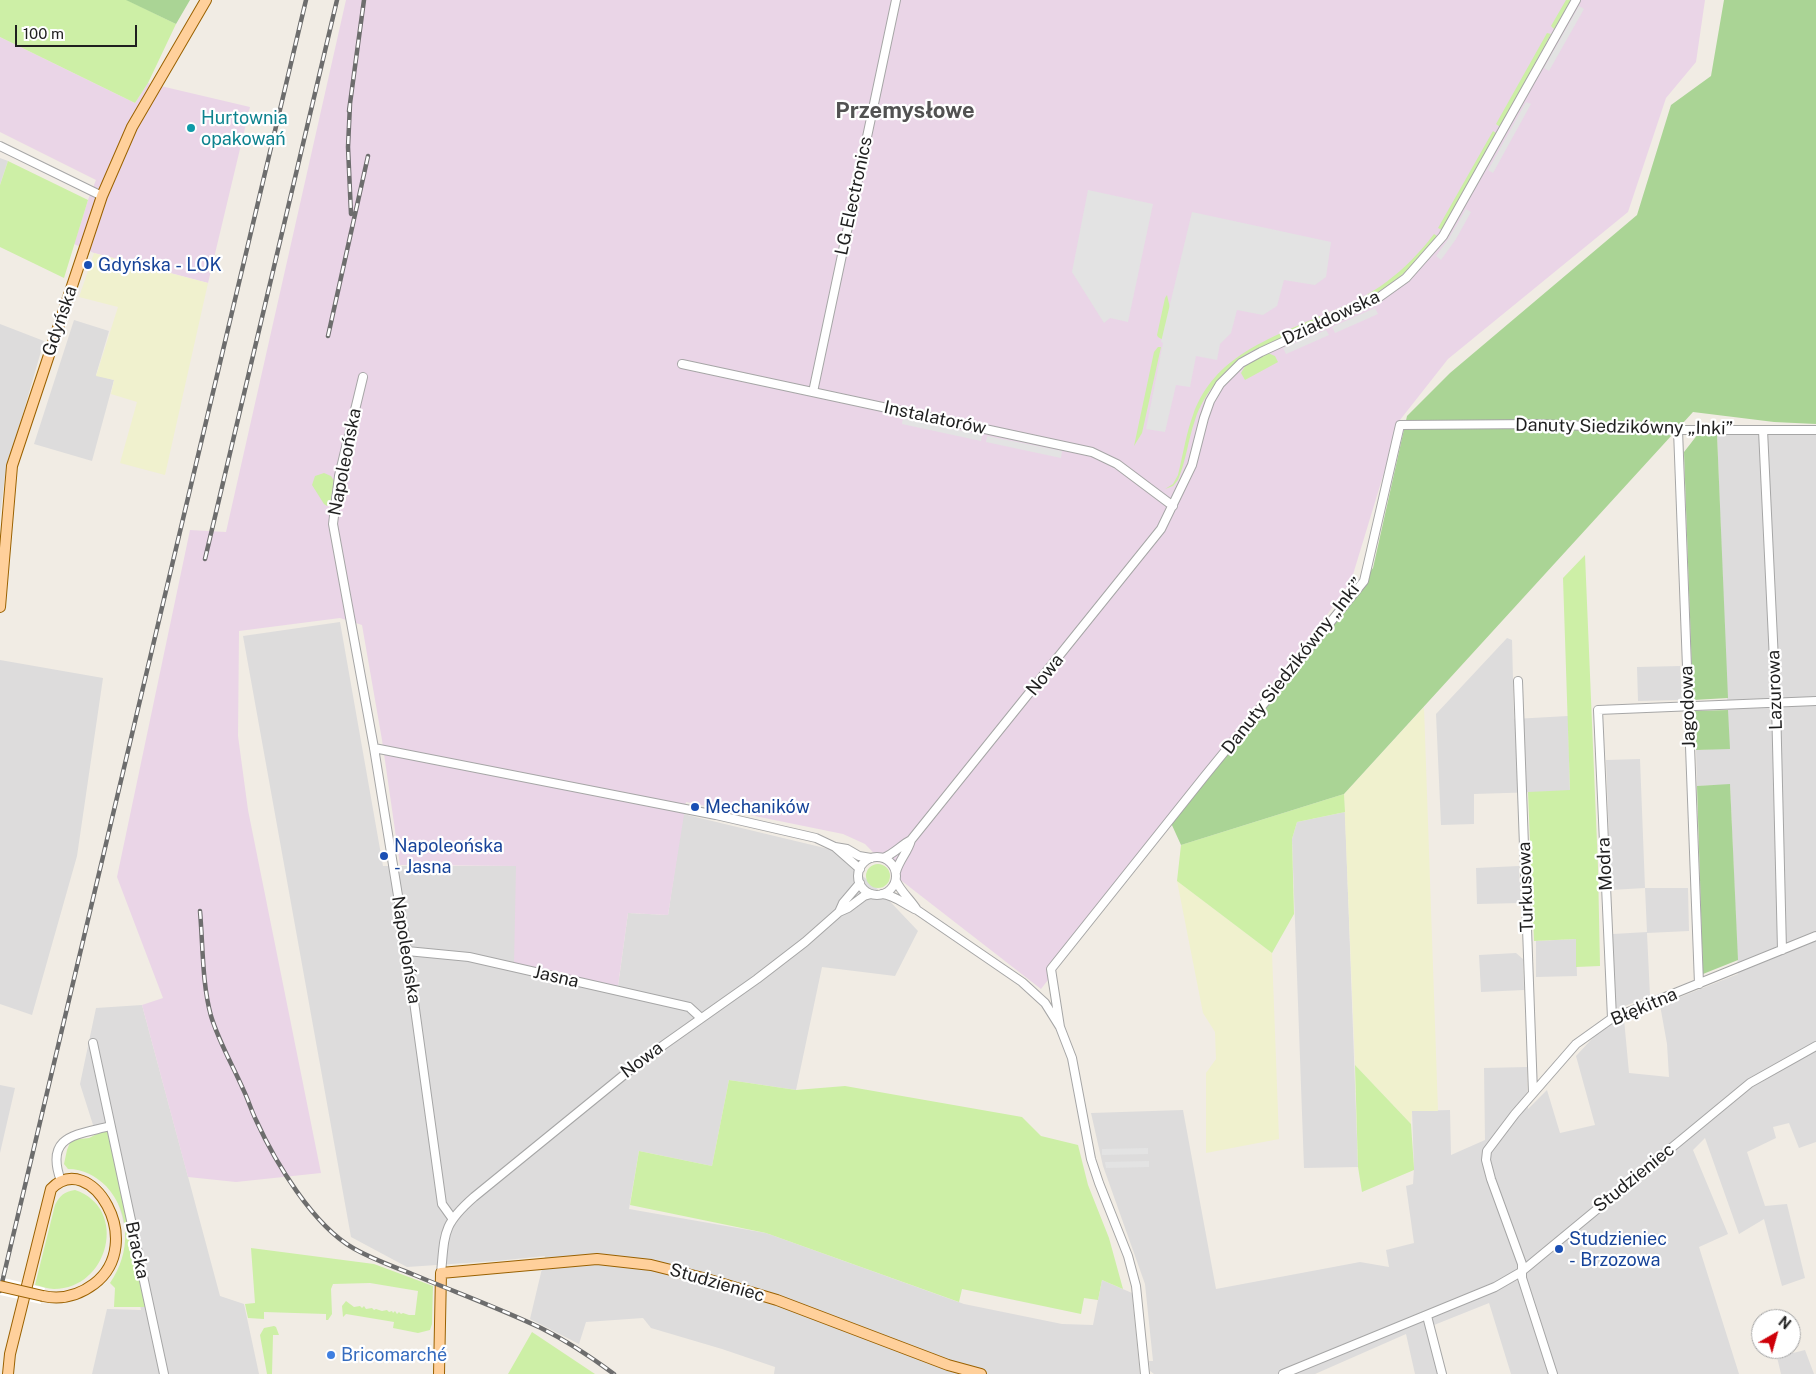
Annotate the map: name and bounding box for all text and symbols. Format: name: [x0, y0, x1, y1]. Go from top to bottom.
scale bar: [18, 15, 140, 47]
text: 100 m: [23, 25, 64, 42]
district label: Przemysłowe: [835, 98, 975, 124]
place label: Hurtownia opakowań: [201, 107, 288, 150]
marker: Hurtownia opakowań: [185, 122, 197, 134]
street label: LG Electronics: [831, 135, 877, 257]
place label: Gdyńska - LOK: [98, 254, 222, 276]
marker: Gdyńska - LOK: [82, 259, 94, 271]
street label: Gdyńska: [38, 283, 82, 359]
street label: Działdowska: [1279, 286, 1383, 350]
street label: Instalatorów: [882, 397, 988, 439]
street label: Napoleońska: [324, 406, 366, 518]
street label: Danuty Siedzikówny „Inki”: [1515, 414, 1733, 440]
street label: Danuty Siedzikówny „Inki”: [1217, 573, 1369, 759]
street label: Nowa: [1022, 650, 1068, 700]
street label: Lazurowa: [1763, 650, 1787, 730]
street label: Jagodowa: [1676, 665, 1700, 749]
place label: Mechaników: [705, 796, 810, 818]
marker: Mechaników: [689, 801, 701, 813]
place label: Napoleońska - Jasna: [394, 835, 503, 878]
street label: Modra: [1593, 837, 1617, 891]
street label: Turkusowa: [1514, 841, 1538, 933]
marker: Napoleońska - Jasna: [378, 850, 390, 862]
street label: Napoleońska: [387, 894, 425, 1006]
street label: Jasna: [531, 961, 581, 993]
street label: Błękitna: [1608, 983, 1680, 1031]
street label: Nowa: [617, 1037, 667, 1083]
street label: Studzieniec: [1589, 1139, 1679, 1217]
street label: Bracka: [120, 1219, 154, 1281]
place label: Studzieniec - Brzozowa: [1569, 1228, 1667, 1270]
marker: Studzieniec - Brzozowa: [1553, 1243, 1565, 1255]
street label: Studzieniec: [667, 1259, 767, 1307]
north arrow: [1751, 1309, 1801, 1359]
text: N: [1775, 1313, 1794, 1333]
place label: Bricomarché: [341, 1344, 447, 1366]
marker: Bricomarché: [325, 1349, 337, 1361]

